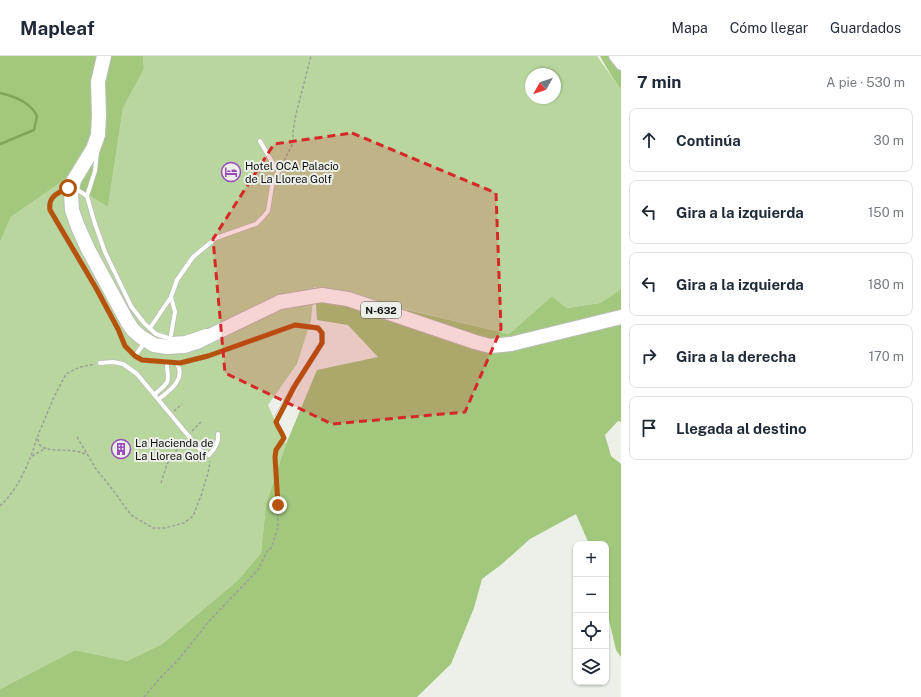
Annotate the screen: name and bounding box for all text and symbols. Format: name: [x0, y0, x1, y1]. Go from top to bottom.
text: Mapleaf: [20, 17, 94, 39]
text: Mapa: [672, 20, 708, 36]
text: Cómo llegar: [730, 20, 808, 36]
text: Guardados: [830, 20, 901, 36]
north arrow: [525, 68, 561, 104]
text: 7 min: [637, 72, 681, 92]
text: A pie · 530 m: [826, 75, 905, 90]
icon: ahead: [638, 129, 660, 151]
text: Continúa: [676, 132, 741, 149]
text: 30 m: [874, 133, 904, 148]
place label: Hotel OCA Palacio de La Llorea Golf: [245, 160, 339, 185]
hotel icon: Hotel OCA Palacio de La Llorea Golf: [220, 161, 242, 183]
route start: [59, 179, 77, 197]
icon: left: [638, 201, 660, 223]
text: Gira a la izquierda: [676, 204, 804, 221]
text: 150 m: [868, 205, 904, 220]
icon: left: [638, 273, 660, 295]
text: Gira a la izquierda: [676, 276, 804, 293]
text: 180 m: [868, 277, 904, 292]
road number: N-632: [361, 302, 401, 318]
icon: right: [638, 345, 660, 367]
text: Gira a la derecha: [676, 348, 796, 365]
text: 170 m: [869, 349, 904, 364]
icon: arrive: [638, 417, 660, 439]
text: Llegada al destino: [676, 420, 807, 437]
place label: La Hacienda de La Llorea Golf: [135, 437, 214, 462]
building icon: La Hacienda de La Llorea Golf: [110, 438, 132, 460]
route end: [269, 496, 287, 514]
map controls: [573, 541, 609, 685]
button: +: [573, 541, 609, 577]
button: −: [573, 577, 609, 613]
button: locate: [573, 613, 609, 649]
button: layers: [573, 649, 609, 685]

